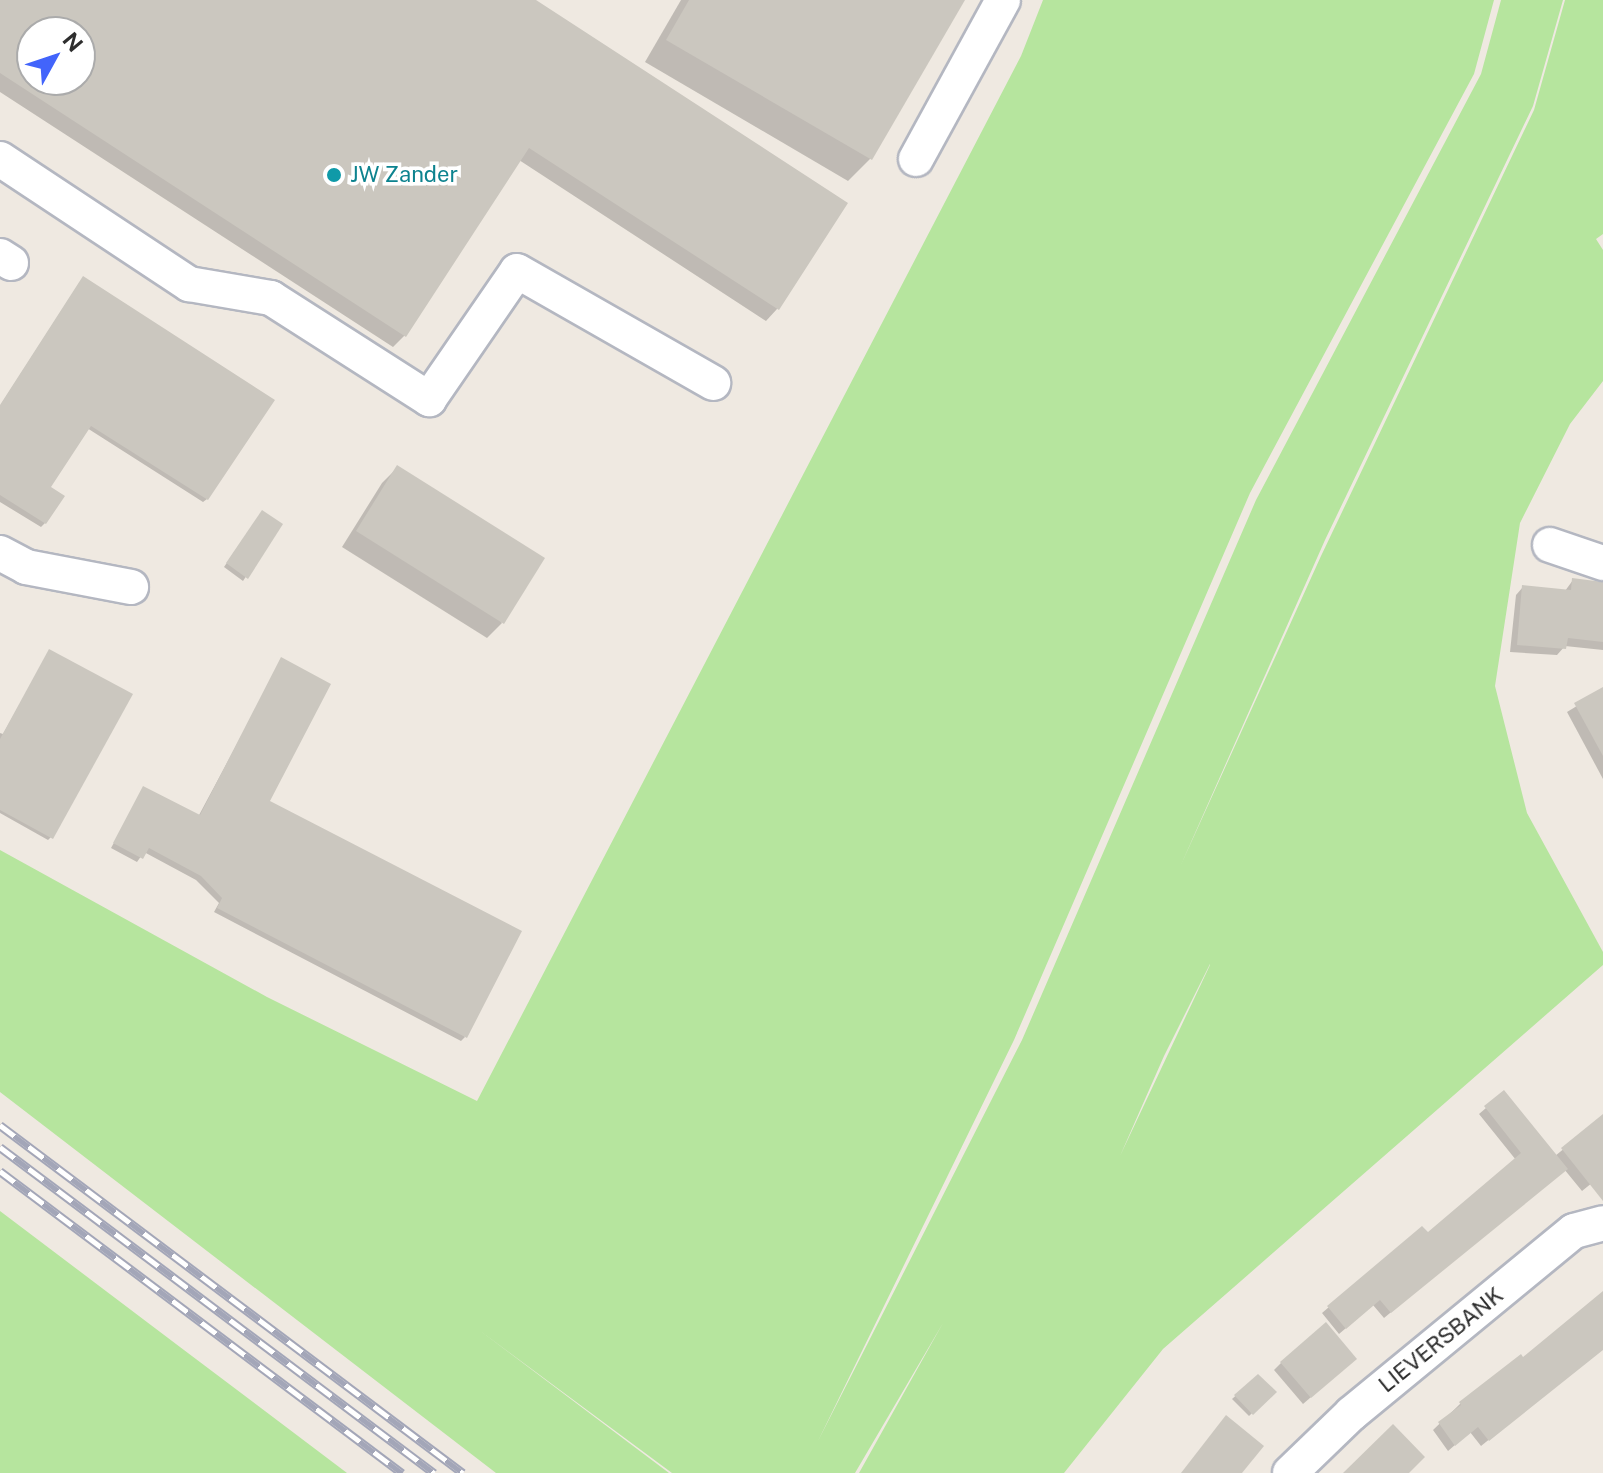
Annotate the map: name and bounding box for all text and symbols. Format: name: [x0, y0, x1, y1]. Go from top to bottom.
north arrow: [16, 16, 96, 96]
text: N: [57, 27, 88, 57]
place label: JW Zander: [350, 162, 458, 188]
marker: JW Zander: [325, 166, 343, 184]
street label: LIEVERSBANK: [1374, 1282, 1508, 1398]

